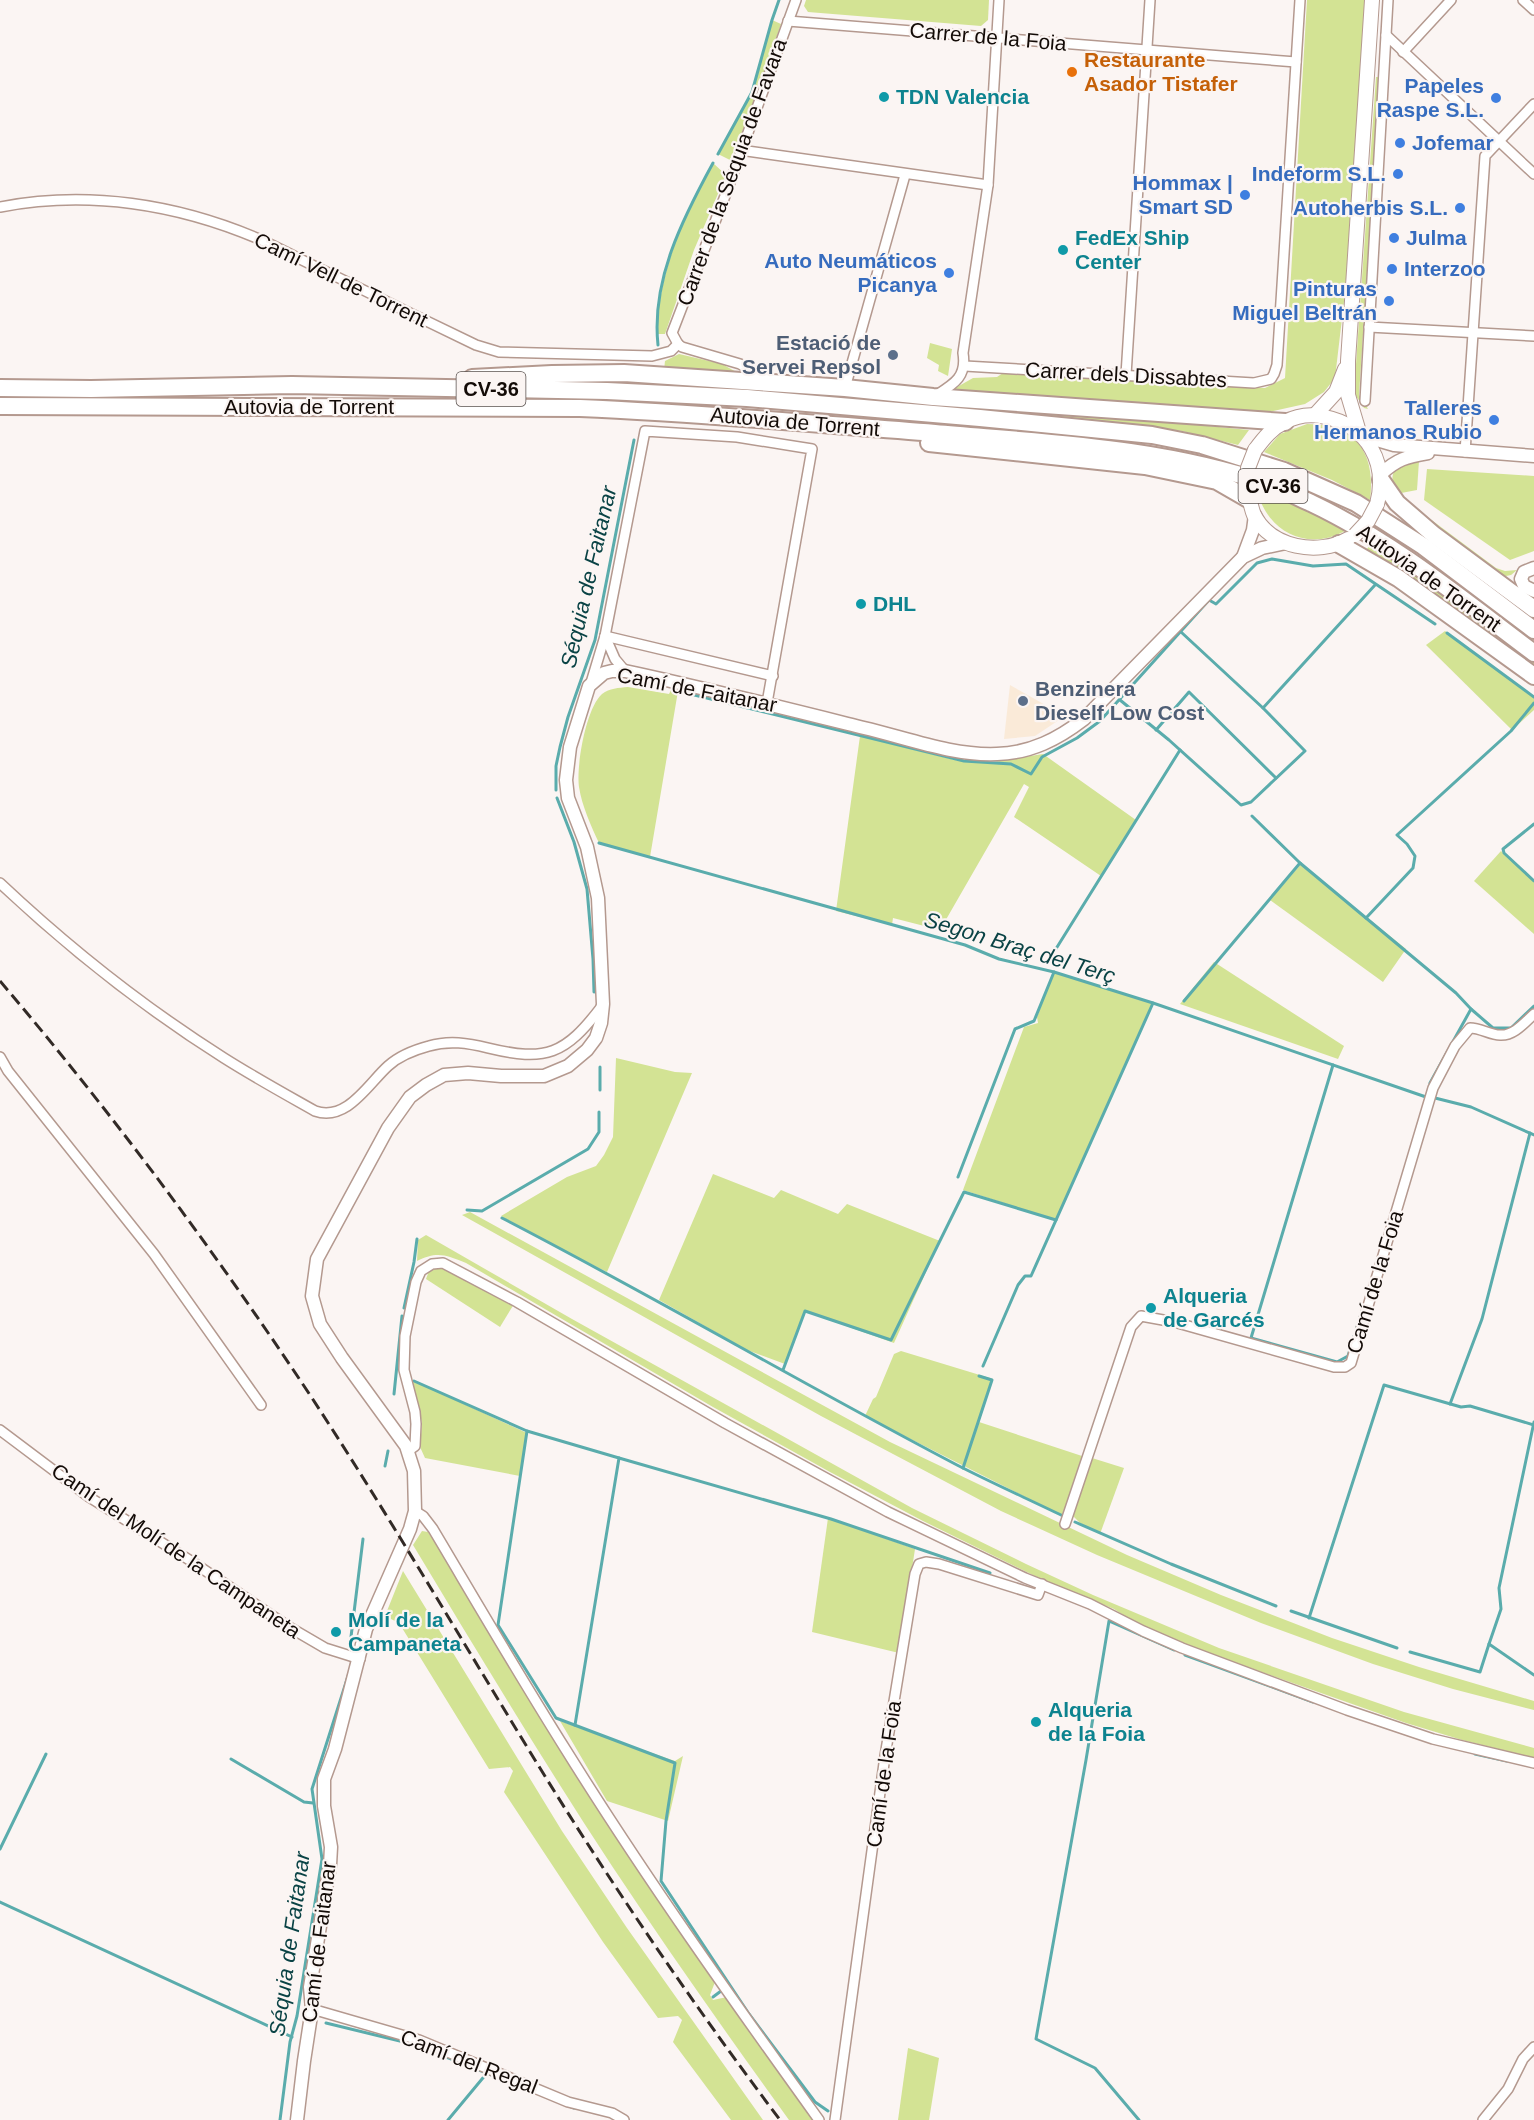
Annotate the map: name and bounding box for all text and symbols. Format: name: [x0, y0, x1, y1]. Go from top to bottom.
street label: Carrer de la Foia: [909, 18, 1068, 55]
street label: Carrer de la Séquia de Favara: [672, 35, 791, 308]
place label: Restaurante Asador Tistafer: [1084, 48, 1238, 95]
marker: Restaurante Asador Tistafer: [1065, 65, 1079, 79]
place label: Papeles Raspe S.L.: [1377, 74, 1484, 121]
place label: TDN Valencia: [896, 85, 1029, 108]
marker: TDN Valencia: [877, 90, 891, 104]
marker: Papeles Raspe S.L.: [1489, 91, 1503, 105]
place label: Jofemar: [1412, 131, 1494, 154]
marker: Jofemar: [1393, 136, 1407, 150]
place label: Indeform S.L.: [1252, 162, 1386, 185]
marker: Indeform S.L.: [1391, 167, 1405, 181]
place label: Hommax | Smart SD: [1133, 171, 1233, 218]
marker: Hommax | Smart SD: [1238, 188, 1252, 202]
place label: Autoherbis S.L.: [1293, 196, 1448, 219]
marker: Autoherbis S.L.: [1453, 201, 1467, 215]
place label: FedEx Ship Center: [1075, 226, 1189, 273]
place label: Julma: [1406, 226, 1467, 249]
street label: Camí Vell de Torrent: [251, 228, 432, 332]
marker: Julma: [1387, 231, 1401, 245]
marker: FedEx Ship Center: [1056, 243, 1070, 257]
place label: Auto Neumáticos Picanya: [764, 249, 937, 296]
place label: Interzoo: [1404, 257, 1486, 280]
marker: Interzoo: [1385, 262, 1399, 276]
marker: Auto Neumáticos Picanya: [942, 266, 956, 280]
place label: Pinturas Miguel Beltrán: [1232, 277, 1377, 324]
marker: Pinturas Miguel Beltrán: [1382, 294, 1396, 308]
place label: Estació de Servei Repsol: [742, 331, 881, 378]
marker: Estació de Servei Repsol: [886, 348, 900, 362]
street label: Carrer dels Dissabtes: [1025, 358, 1227, 391]
road number: CV-36: [456, 372, 526, 406]
street label: Autovia de Torrent: [224, 395, 394, 418]
place label: Talleres Hermanos Rubio: [1314, 396, 1482, 443]
street label: Autovia de Torrent: [709, 403, 881, 440]
marker: Talleres Hermanos Rubio: [1487, 413, 1501, 427]
road number: CV-36: [1238, 469, 1308, 503]
water label: Séquia de Faitanar: [555, 482, 622, 670]
street label: Autovia de Torrent: [1353, 519, 1506, 636]
place label: DHL: [873, 592, 916, 615]
marker: DHL: [854, 597, 868, 611]
street label: Camí de Faitanar: [615, 663, 779, 716]
place label: Benzinera Dieself Low Cost: [1035, 677, 1204, 724]
marker: Benzinera Dieself Low Cost: [1016, 694, 1030, 708]
water label: Segon Braç del Terç: [921, 907, 1118, 988]
street label: Camí de la Foia: [1342, 1207, 1407, 1356]
place label: Alqueria de Garcés: [1163, 1284, 1265, 1331]
marker: Alqueria de Garcés: [1144, 1301, 1158, 1315]
street label: Camí del Molí de la Campaneta: [47, 1458, 305, 1643]
place label: Molí de la Campaneta: [348, 1608, 462, 1655]
marker: Molí de la Campaneta: [329, 1625, 343, 1639]
place label: Alqueria de la Foia: [1048, 1698, 1145, 1745]
street label: Camí de la Foia: [862, 1699, 905, 1849]
marker: Alqueria de la Foia: [1029, 1715, 1043, 1729]
water label: Séquia de Faitanar: [264, 1849, 315, 2038]
street label: Camí de Faitanar: [297, 1860, 340, 2024]
street label: Camí del Regal: [397, 2025, 541, 2098]

